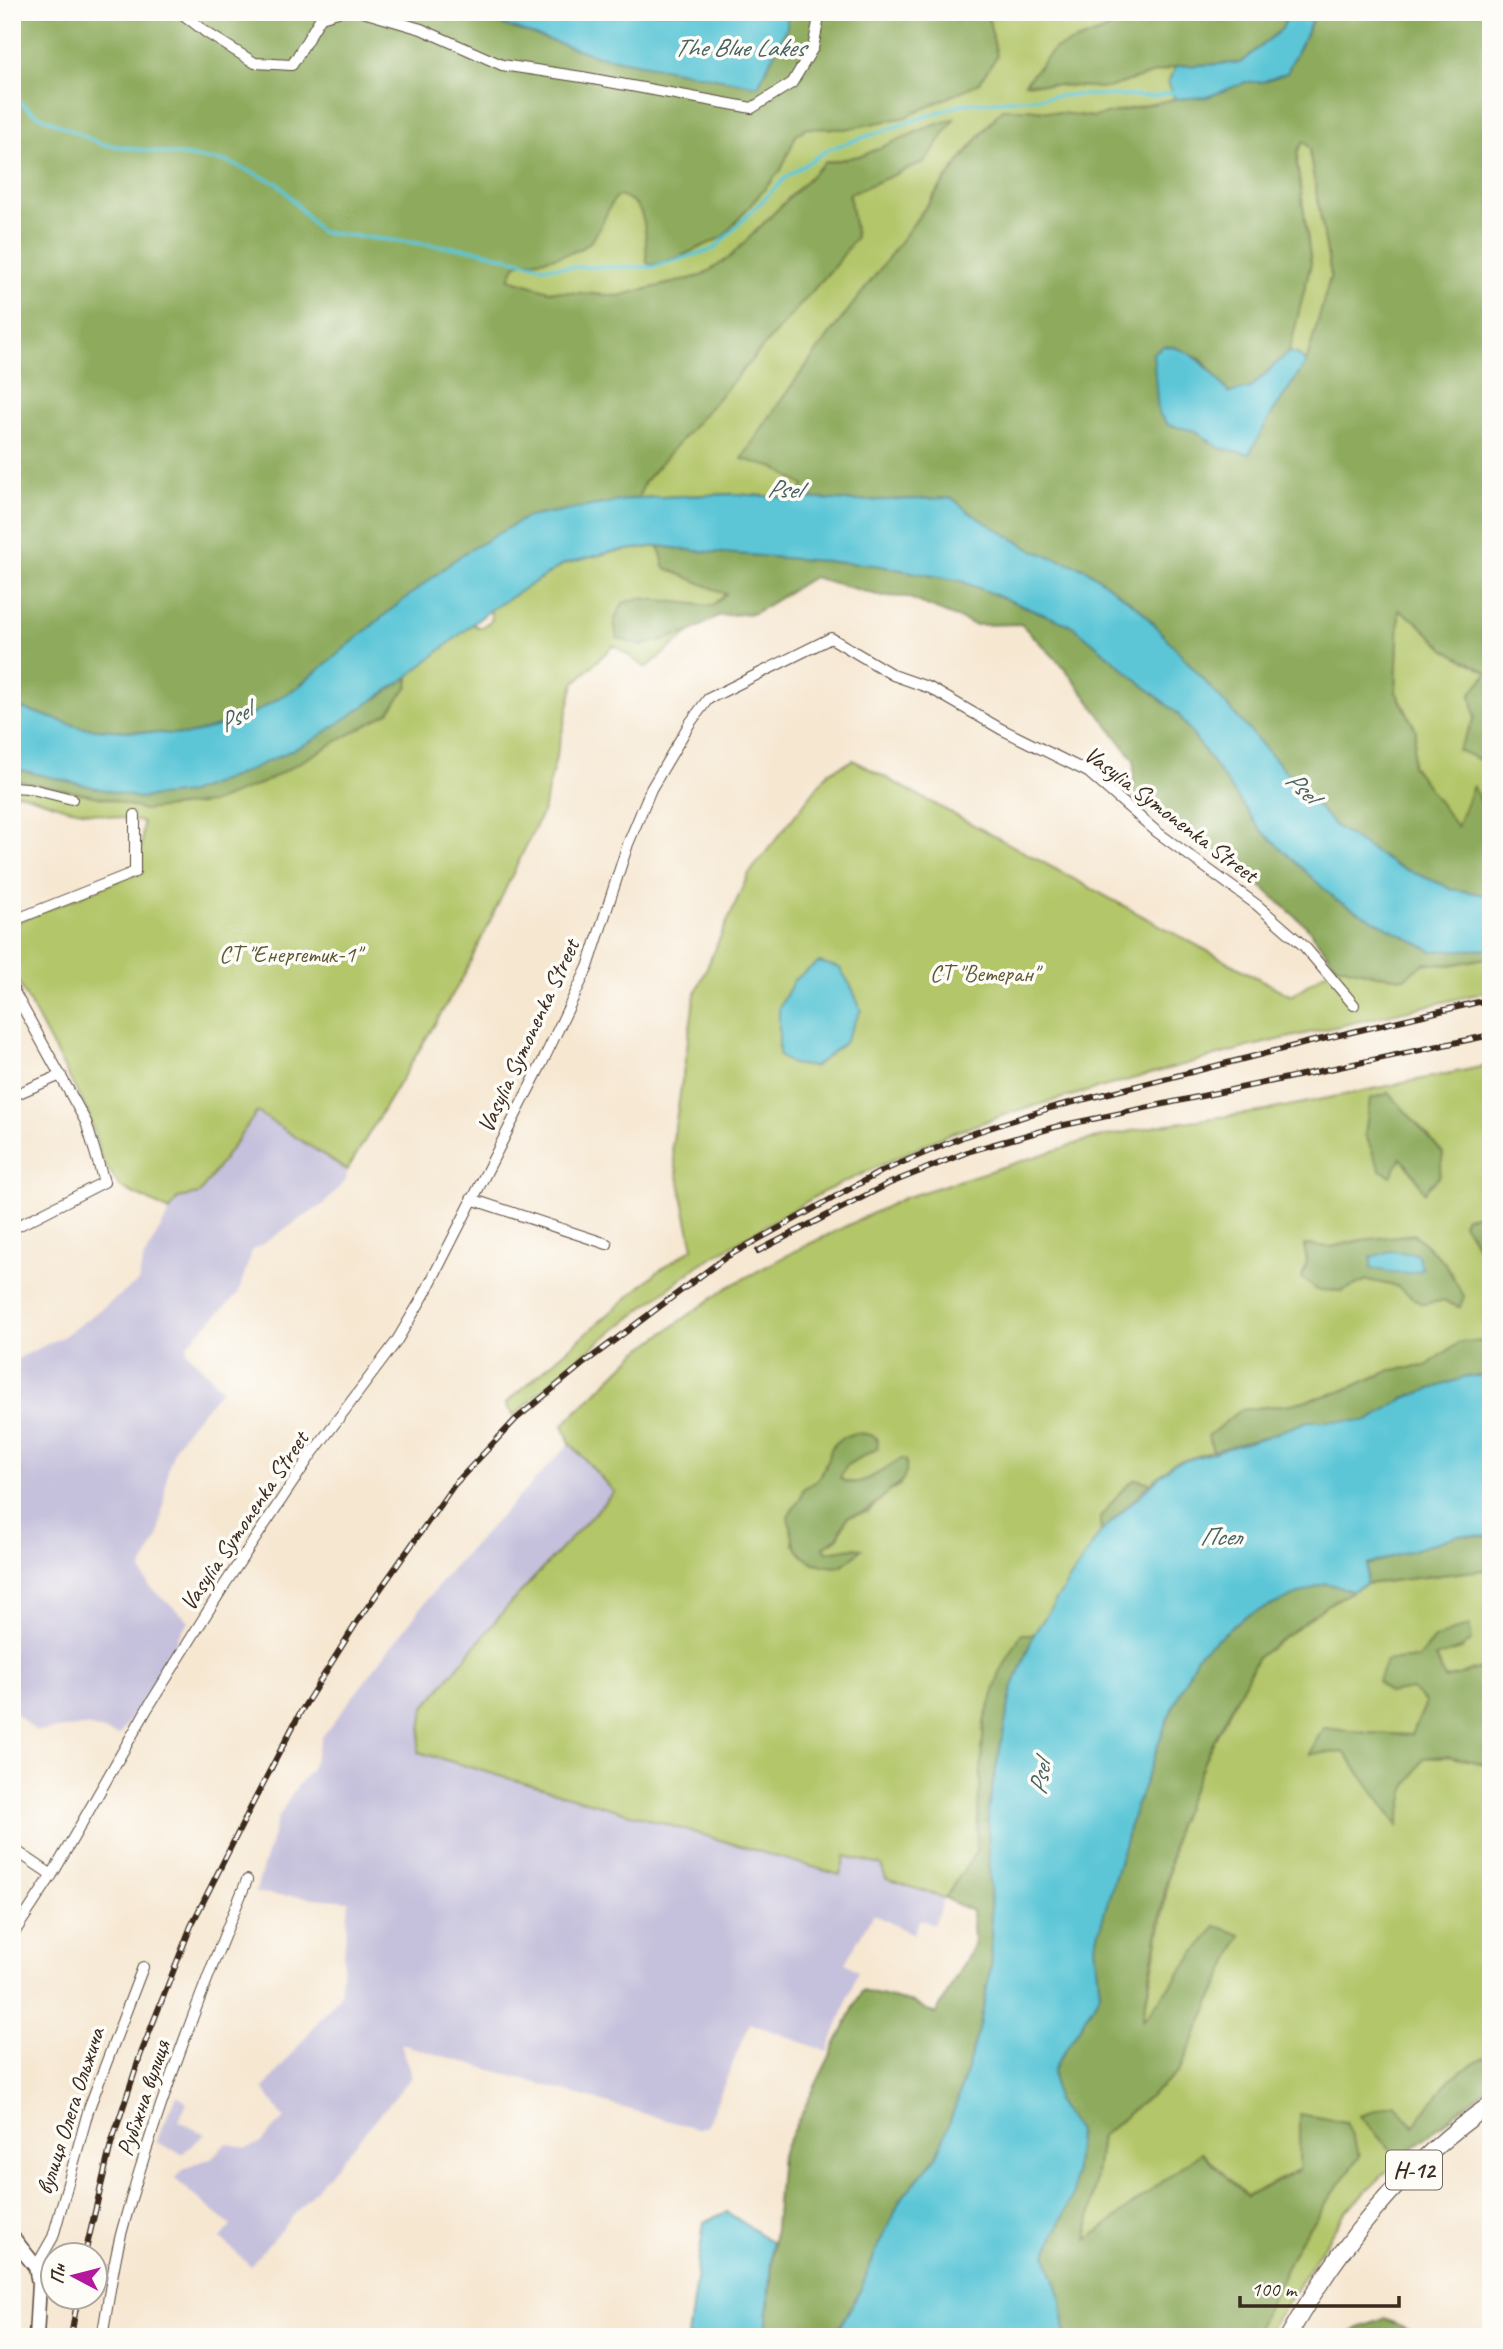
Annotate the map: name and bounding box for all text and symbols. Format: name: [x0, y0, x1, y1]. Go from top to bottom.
water label: The Blue Lakes: [674, 31, 809, 64]
water label: Psel: [766, 471, 810, 507]
water label: Psel: [212, 690, 265, 739]
street label: Vasylia Symonenka Street: [1078, 739, 1265, 890]
water label: Psel: [1279, 764, 1332, 816]
street label: Vasylia Symonenka Street: [470, 933, 587, 1137]
park label: СТ "Енергетик-1": [219, 939, 366, 969]
park label: СТ "Ветеран": [930, 958, 1044, 988]
street label: Vasylia Symonenka Street: [173, 1424, 316, 1616]
water label: Псел: [1199, 1520, 1245, 1553]
water label: Psel: [1021, 1750, 1061, 1797]
street label: вулиця Олега Ольжича: [29, 2022, 112, 2198]
street label: Рубіжна вулиця: [109, 2035, 177, 2160]
road number: Н-12: [1386, 2150, 1442, 2190]
north arrow: [38, 2240, 108, 2310]
text: Пн: [45, 2261, 71, 2285]
scale bar: [1240, 2265, 1400, 2309]
text: 100 m: [1251, 2276, 1298, 2302]

